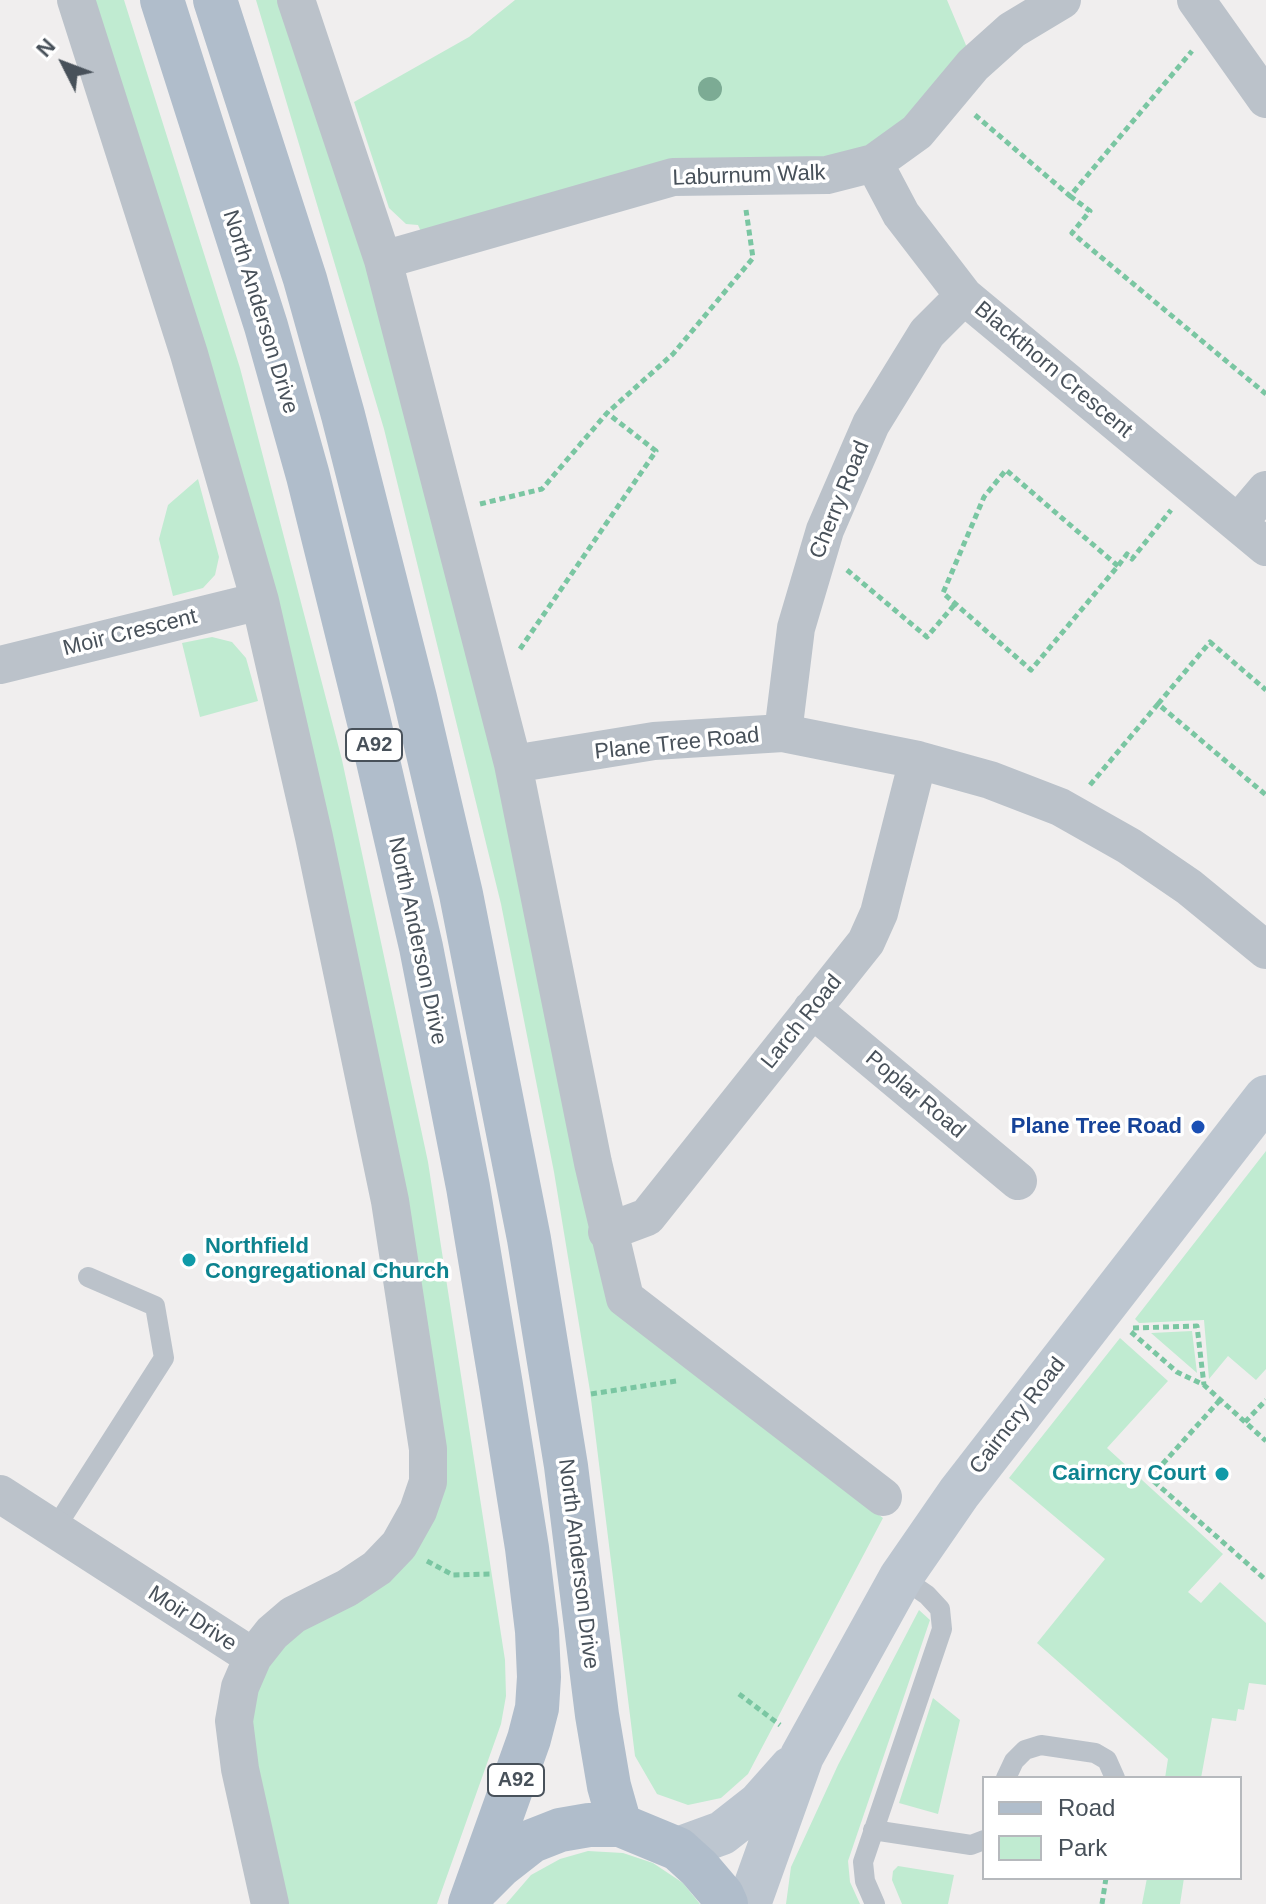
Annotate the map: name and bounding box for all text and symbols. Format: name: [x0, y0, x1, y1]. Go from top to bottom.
north arrow: [24, 24, 104, 104]
text: N: [31, 33, 60, 62]
street label: Laburnum Walk: [672, 160, 826, 192]
street label: North Anderson Drive: [216, 207, 304, 417]
street label: Blackthorn Crescent: [969, 296, 1137, 444]
street label: Cherry Road: [804, 437, 876, 563]
street label: Moir Crescent: [60, 604, 200, 662]
street label: Plane Tree Road: [593, 722, 761, 766]
road number: A92: [346, 729, 402, 761]
street label: North Anderson Drive: [382, 835, 452, 1047]
street label: Larch Road: [756, 969, 848, 1075]
street label: Poplar Road: [860, 1046, 970, 1144]
place label: Plane Tree Road: [1011, 1114, 1182, 1140]
marker: Plane Tree Road: [1189, 1118, 1207, 1136]
place label: Northfield Congregational Church: [205, 1234, 449, 1286]
marker: Northfield Congregational Church: [180, 1251, 198, 1269]
street label: Cairncry Road: [964, 1352, 1072, 1480]
street label: North Anderson Drive: [552, 1457, 604, 1671]
place label: Cairncry Court: [1052, 1461, 1206, 1487]
marker: Cairncry Court: [1213, 1465, 1231, 1483]
street label: Moir Drive: [143, 1581, 241, 1657]
road number: A92: [488, 1764, 544, 1796]
legend: [982, 1776, 1242, 1880]
text: Road: [1058, 1794, 1115, 1821]
text: Park: [1058, 1834, 1107, 1861]

